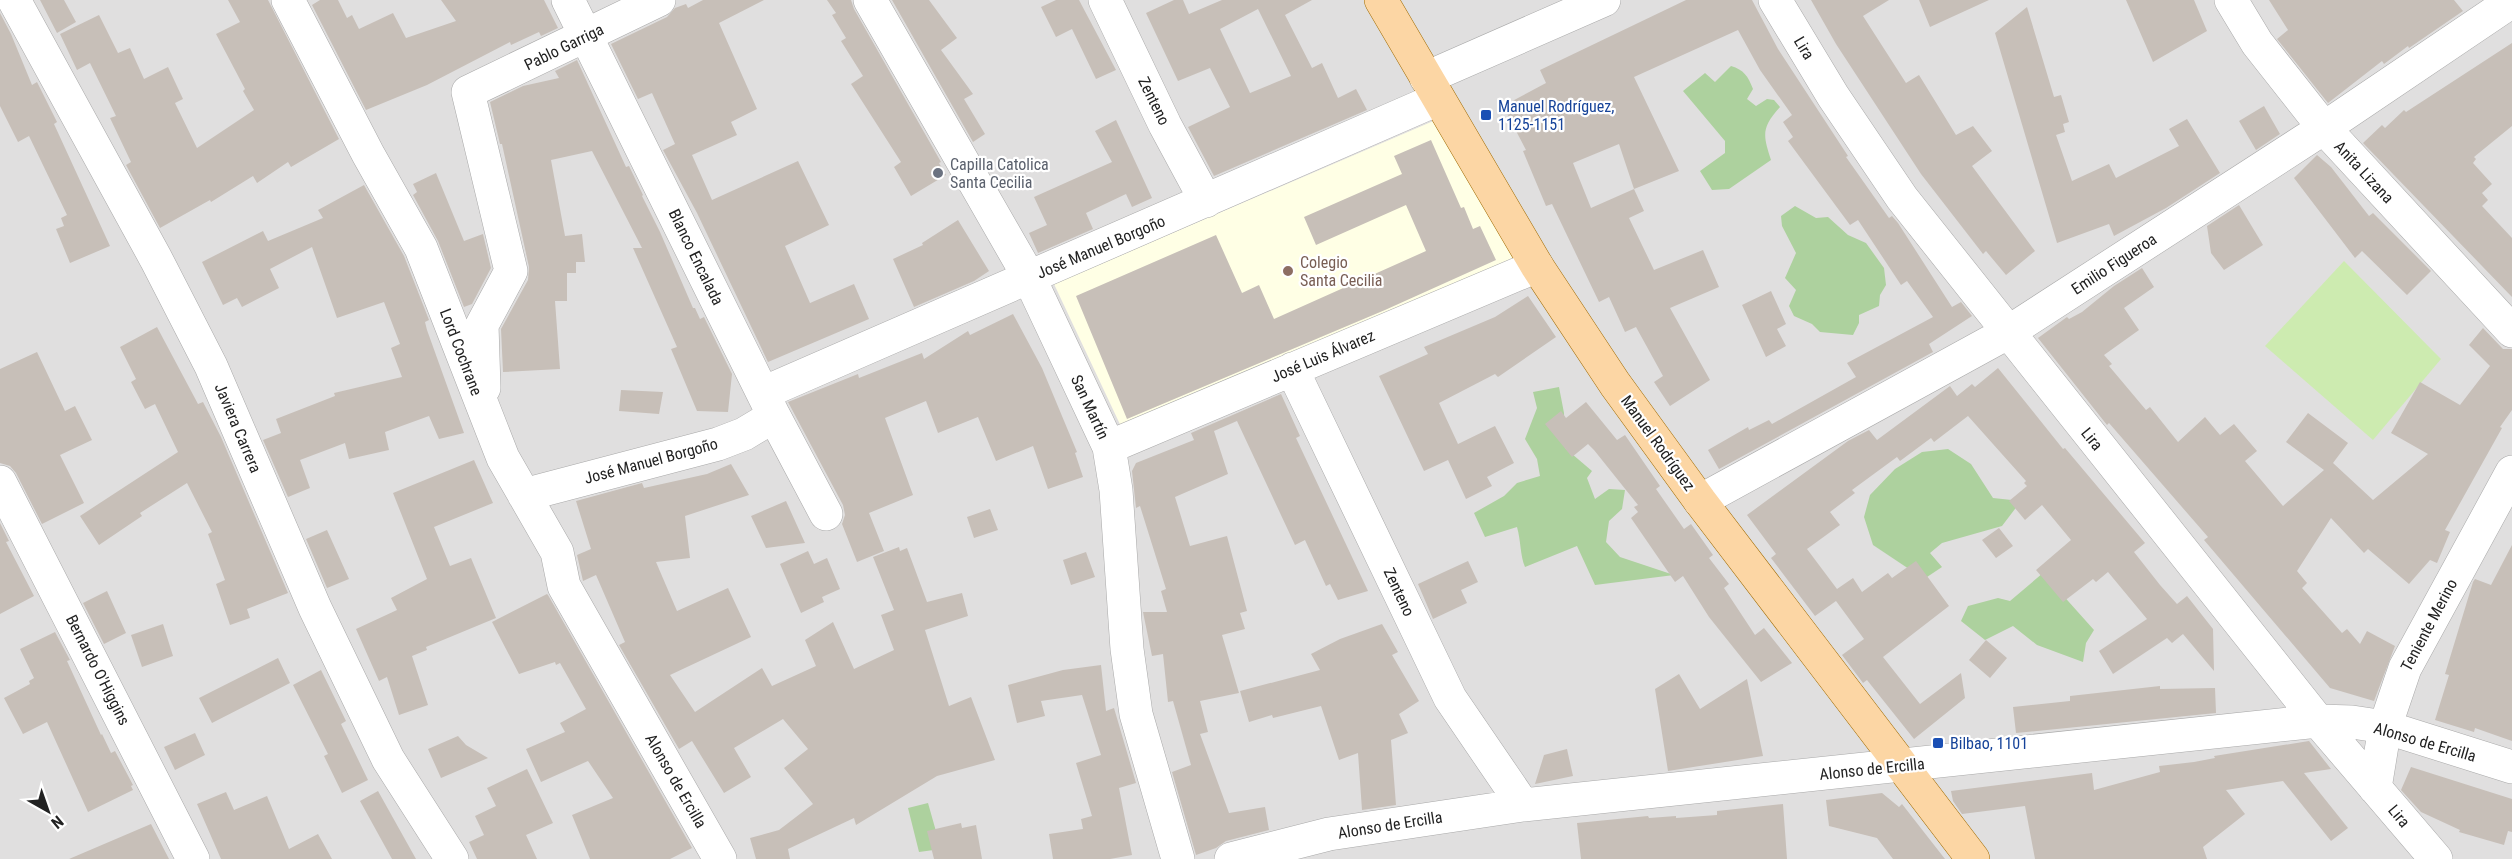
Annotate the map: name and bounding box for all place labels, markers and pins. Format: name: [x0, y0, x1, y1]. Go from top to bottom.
place label: Manuel Rodríguez, 1125-1151: [1498, 97, 1614, 134]
marker: Manuel Rodríguez, 1125-1151: [1479, 108, 1493, 122]
place label: Capilla Catolica Santa Cecilia: [950, 155, 1049, 192]
marker: Capilla Catolica Santa Cecilia: [931, 166, 945, 180]
place label: Colegio Santa Cecilia: [1300, 253, 1382, 290]
marker: Colegio Santa Cecilia: [1281, 264, 1295, 278]
place label: Bilbao, 1101: [1950, 734, 2028, 753]
marker: Bilbao, 1101: [1931, 736, 1945, 750]

